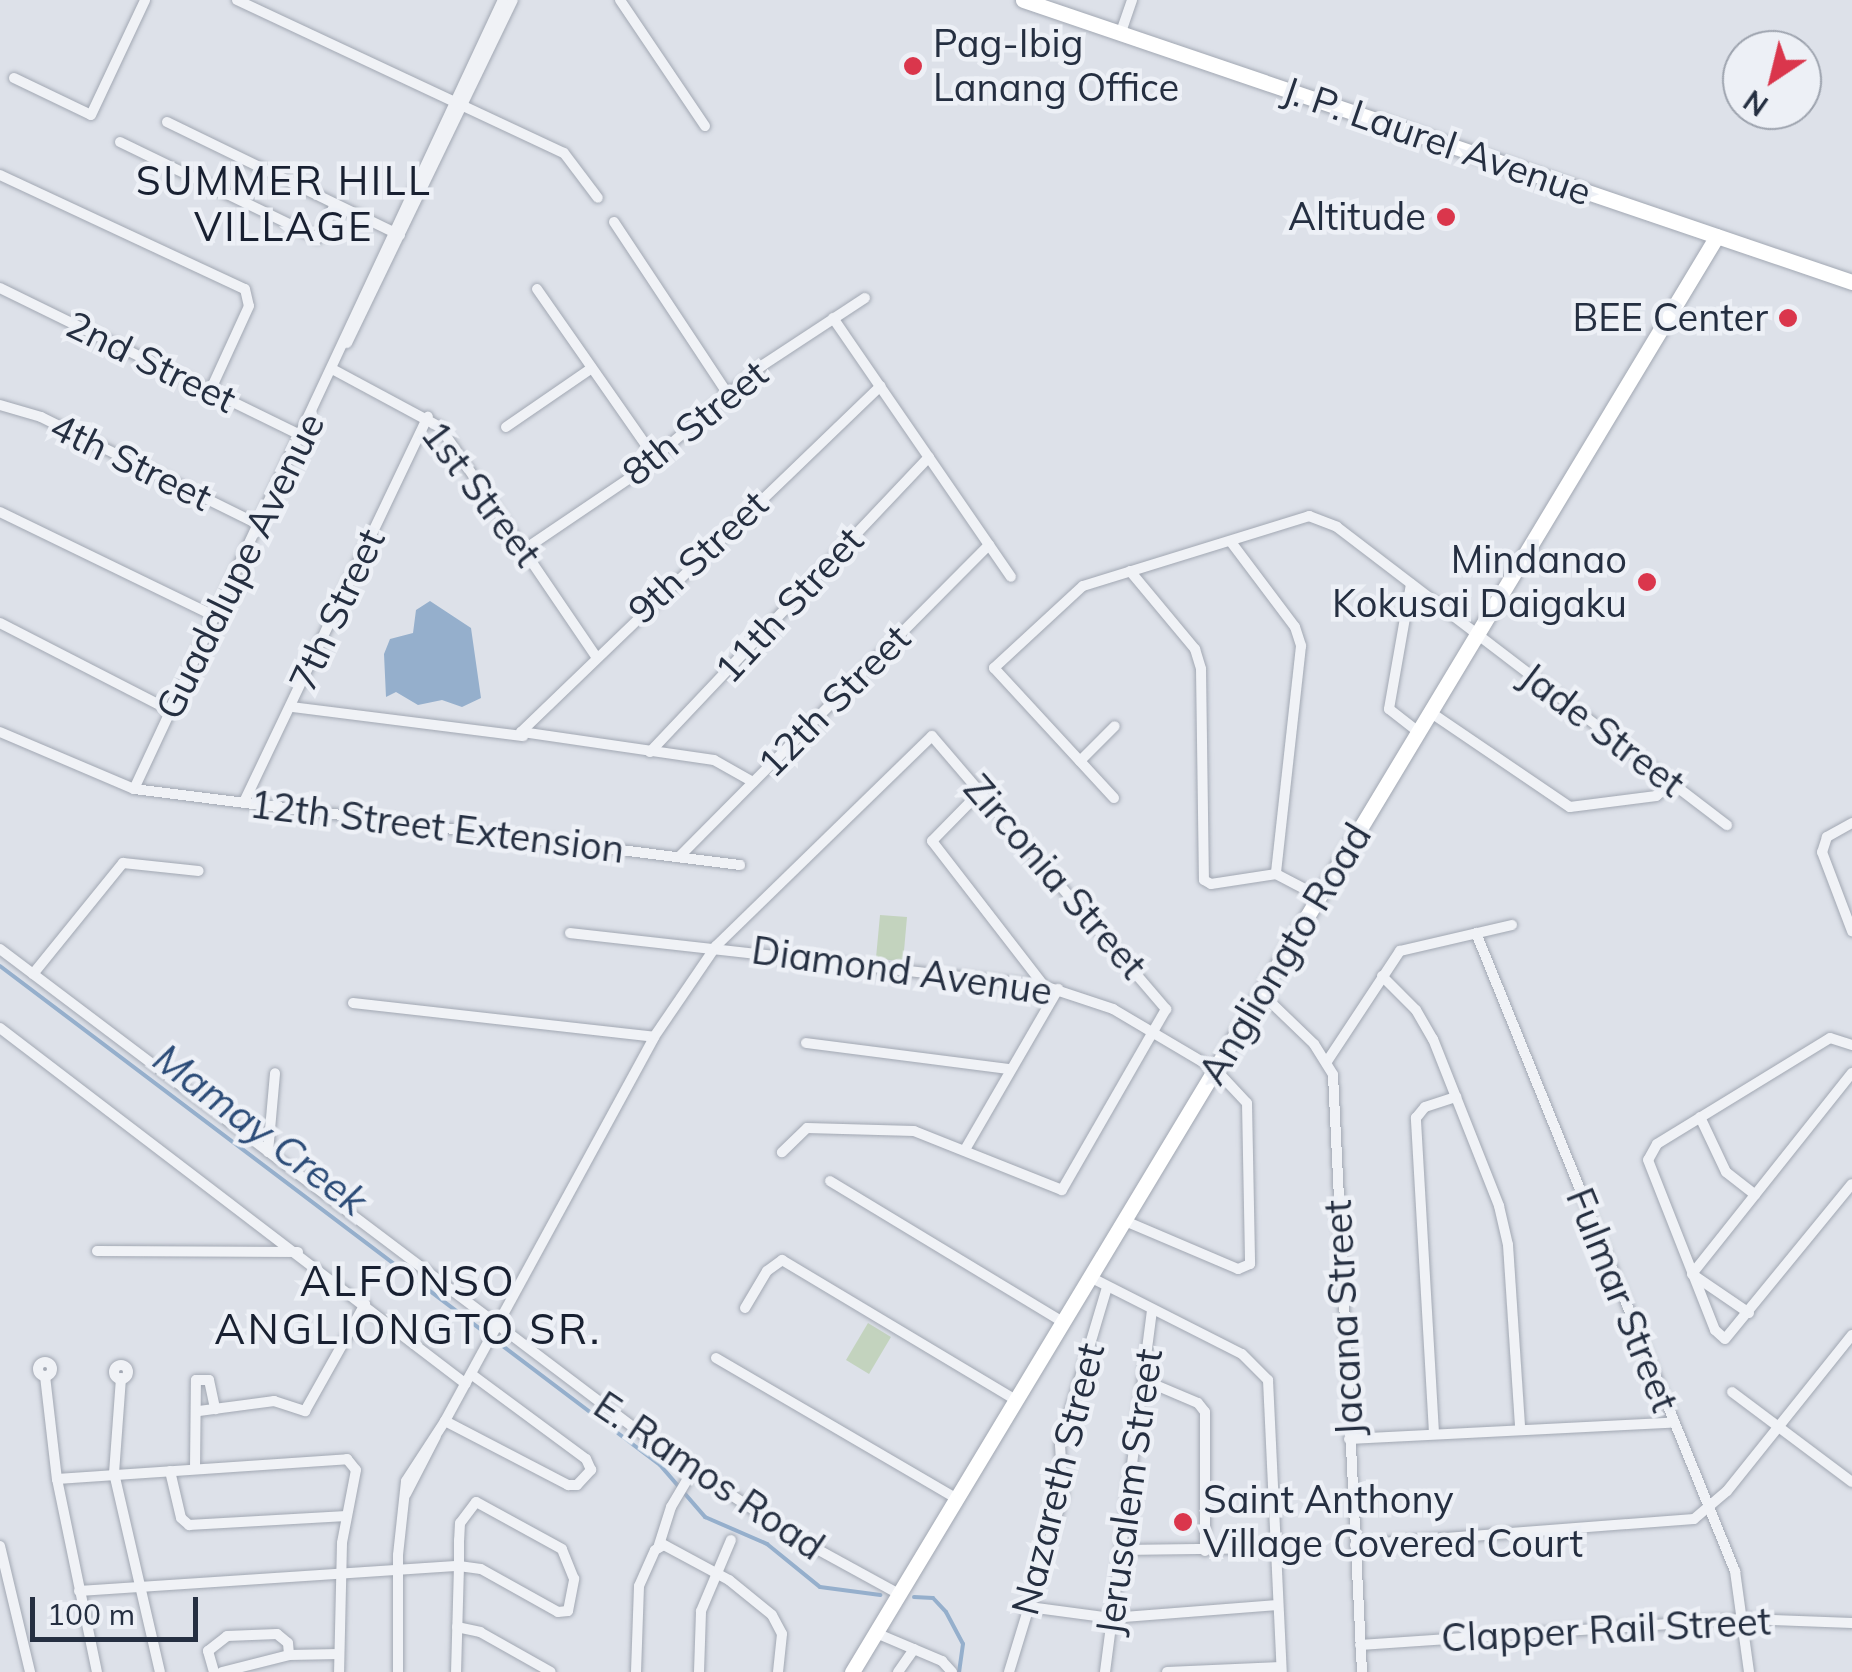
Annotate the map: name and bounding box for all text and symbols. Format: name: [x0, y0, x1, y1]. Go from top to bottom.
place label: Pag-Ibig Lanang Office: [933, 21, 1179, 110]
north arrow: [1722, 30, 1822, 130]
marker: Pag-Ibig Lanang Office: [902, 55, 924, 77]
street label: J. P. Laurel Avenue: [1277, 67, 1597, 215]
text: N: [1737, 83, 1774, 124]
district label: SUMMER HILL VILLAGE: [136, 156, 432, 250]
place label: Altitude: [1288, 194, 1426, 240]
marker: Altitude: [1435, 206, 1457, 228]
place label: BEE Center: [1572, 295, 1768, 341]
street label: 2nd Street: [59, 301, 243, 423]
marker: BEE Center: [1777, 307, 1799, 329]
street label: 8th Street: [613, 351, 777, 495]
street label: 4th Street: [43, 404, 219, 520]
street label: Guadalupe Avenue: [146, 406, 334, 726]
street label: 1st Street: [412, 412, 550, 576]
street label: 9th Street: [619, 481, 777, 633]
street label: 11th Street: [705, 518, 873, 692]
street label: 7th Street: [280, 522, 394, 698]
place label: Mindanao Kokusai Daigaku: [1332, 537, 1627, 626]
marker: Mindanao Kokusai Daigaku: [1636, 571, 1658, 593]
street label: 12th Street: [749, 616, 919, 786]
street label: Jade Street: [1511, 653, 1693, 807]
street label: Zirconia Street: [954, 766, 1156, 988]
street label: 12th Street Extension: [247, 781, 627, 873]
street label: Angliongto Road: [1189, 815, 1381, 1093]
street label: Diamond Avenue: [749, 927, 1055, 1015]
water label: Mamay Creek: [145, 1033, 377, 1225]
street label: Fulmar Street: [1556, 1182, 1688, 1418]
street label: Jacana Street: [1315, 1199, 1373, 1437]
district label: ALFONSO ANGLIONGTO SR.: [214, 1256, 602, 1354]
street label: Nazareth Street: [1002, 1338, 1114, 1620]
street label: Jerusalem Street: [1086, 1346, 1172, 1638]
street label: E. Ramos Road: [585, 1382, 833, 1570]
place label: Saint Anthony Village Covered Court: [1203, 1477, 1583, 1566]
marker: Saint Anthony Village Covered Court: [1172, 1511, 1194, 1533]
scale bar: [35, 1577, 202, 1639]
text: 100 m: [47, 1595, 135, 1633]
street label: Clapper Rail Street: [1440, 1599, 1772, 1661]

